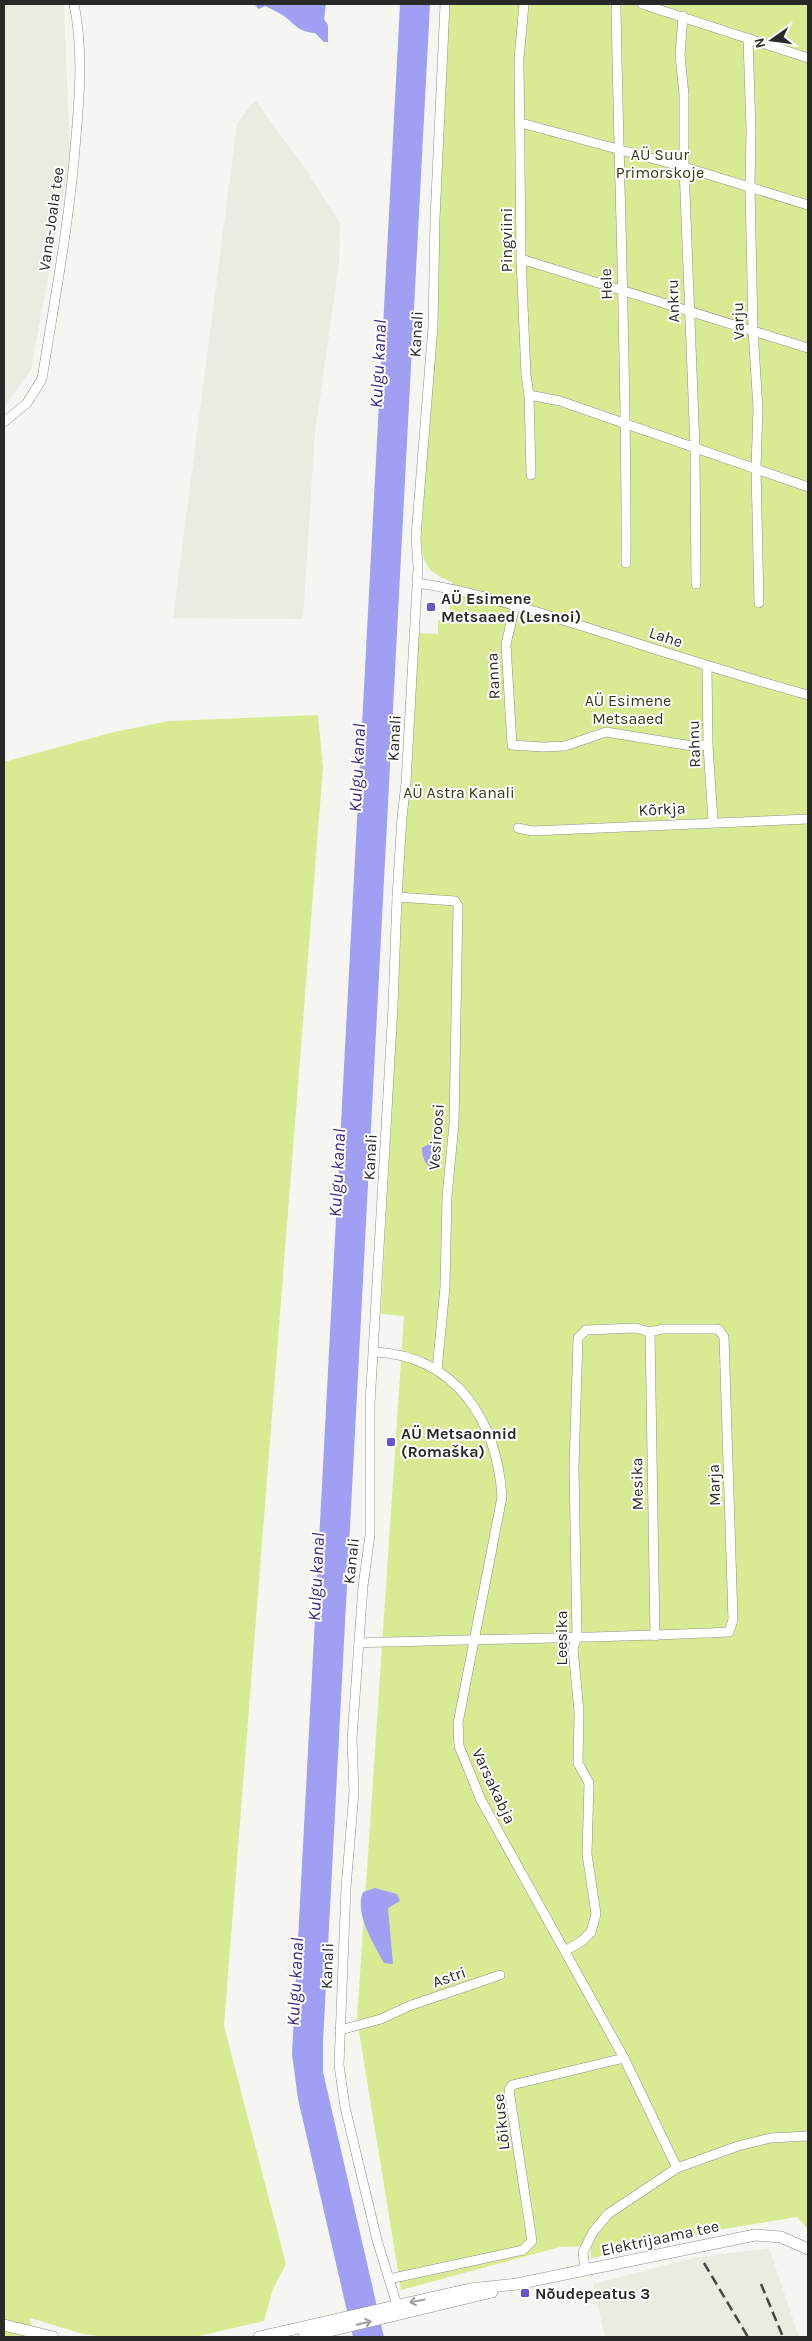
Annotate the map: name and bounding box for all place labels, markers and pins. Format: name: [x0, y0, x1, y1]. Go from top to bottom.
place label: AÜ Esimene Metsaaed (Lesnoi): [441, 589, 581, 626]
marker: AÜ Esimene Metsaaed (Lesnoi): [425, 601, 437, 613]
place label: AÜ Metsaonnid (Romaška): [401, 1424, 517, 1461]
marker: AÜ Metsaonnid (Romaška): [385, 1436, 397, 1448]
place label: Nõudepeatus 3: [535, 2284, 650, 2303]
marker: Nõudepeatus 3: [519, 2287, 531, 2299]

